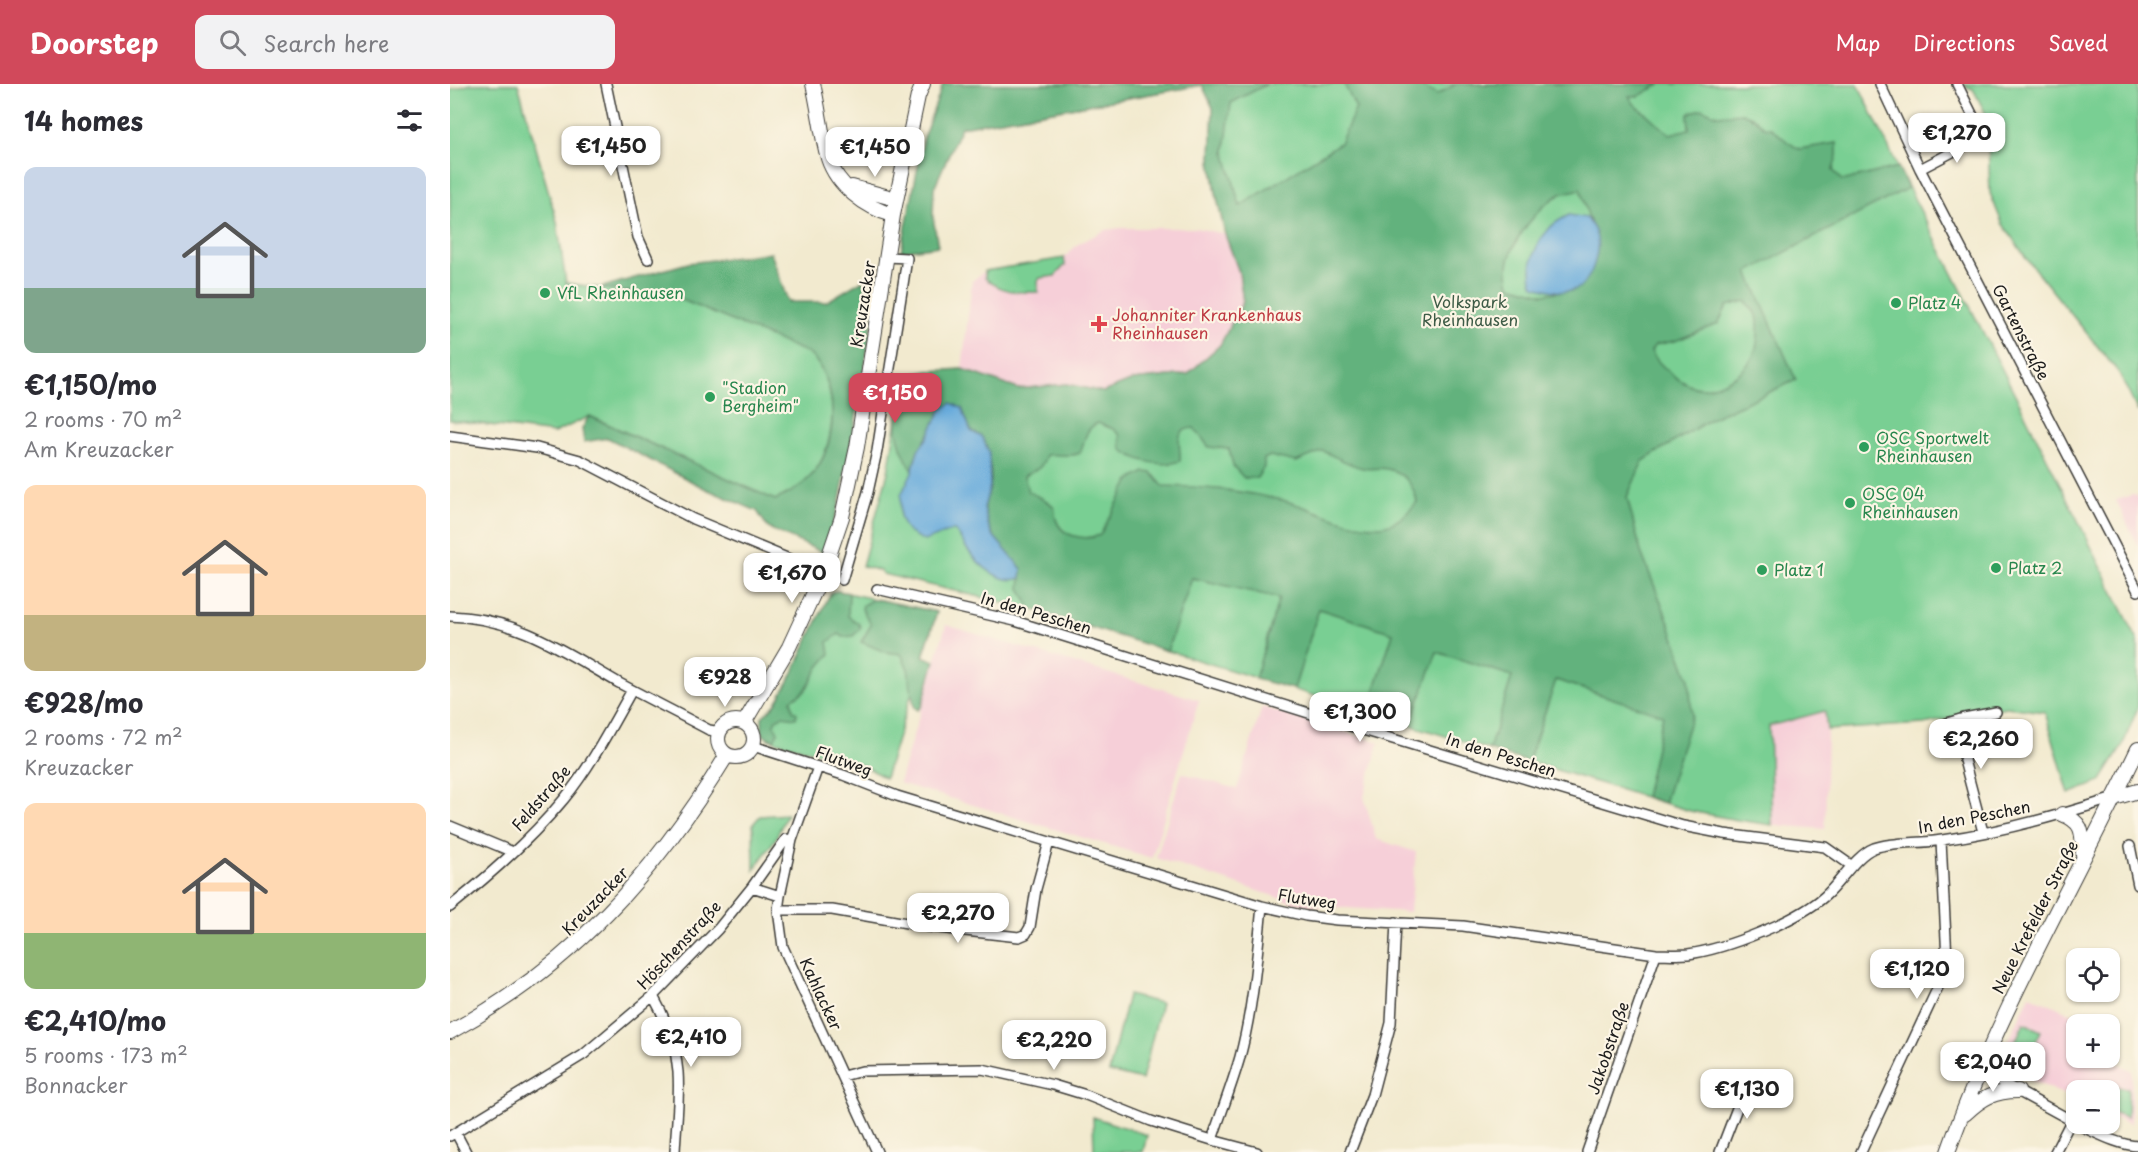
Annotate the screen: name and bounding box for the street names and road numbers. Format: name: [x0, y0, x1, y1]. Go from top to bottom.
street label: Kreuzacker: [843, 258, 881, 349]
street label: Gartenstraße: [1987, 279, 2056, 384]
street label: In den Peschen: [978, 585, 1094, 639]
street label: In den Peschen: [1443, 726, 1559, 782]
street label: Flutweg: [813, 739, 876, 781]
street label: Feldstraße: [505, 759, 576, 835]
street label: In den Peschen: [1916, 793, 2032, 839]
street label: Neue Krefelder Straße: [1985, 836, 2083, 997]
street label: Kreuzacker: [555, 860, 634, 940]
street label: Flutweg: [1276, 882, 1338, 914]
street label: Höschenstraße: [631, 894, 726, 994]
street label: Kahlacker: [795, 953, 849, 1034]
street label: Jakobstraße: [1580, 998, 1634, 1097]

